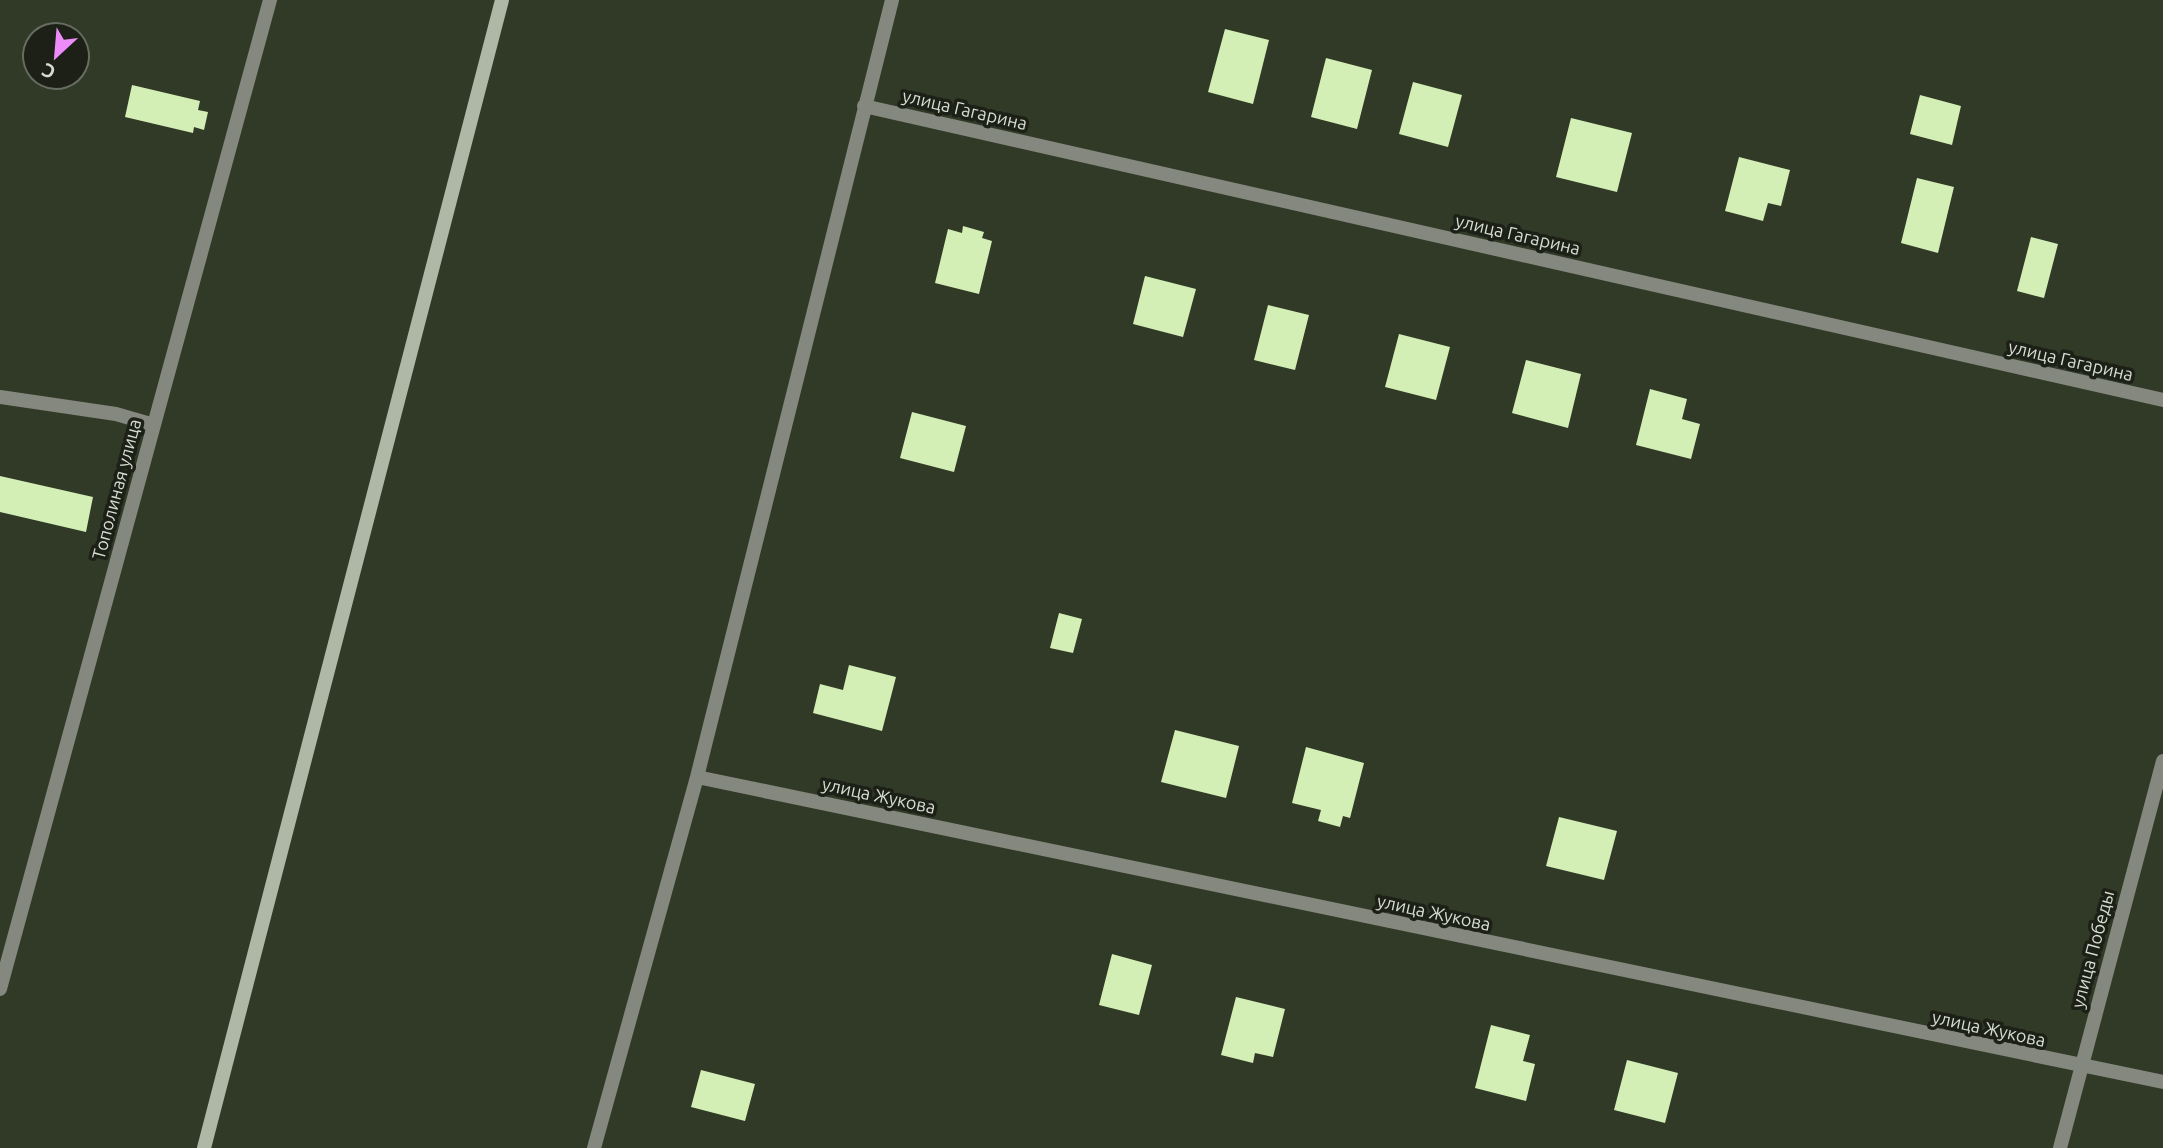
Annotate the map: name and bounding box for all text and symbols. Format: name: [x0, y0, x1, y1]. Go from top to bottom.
north arrow: [21, 21, 91, 91]
text: С: [38, 59, 59, 84]
street label: улица Гагарина: [901, 85, 1029, 133]
street label: улица Гагарина: [1454, 210, 1582, 258]
street label: улица Гагарина: [2007, 336, 2135, 384]
street label: Тополиная улица: [88, 417, 144, 561]
street label: улица Жукова: [820, 773, 938, 817]
street label: улица Победы: [2067, 888, 2117, 1010]
street label: улица Жукова: [1375, 890, 1493, 934]
street label: улица Жукова: [1930, 1006, 2048, 1050]

